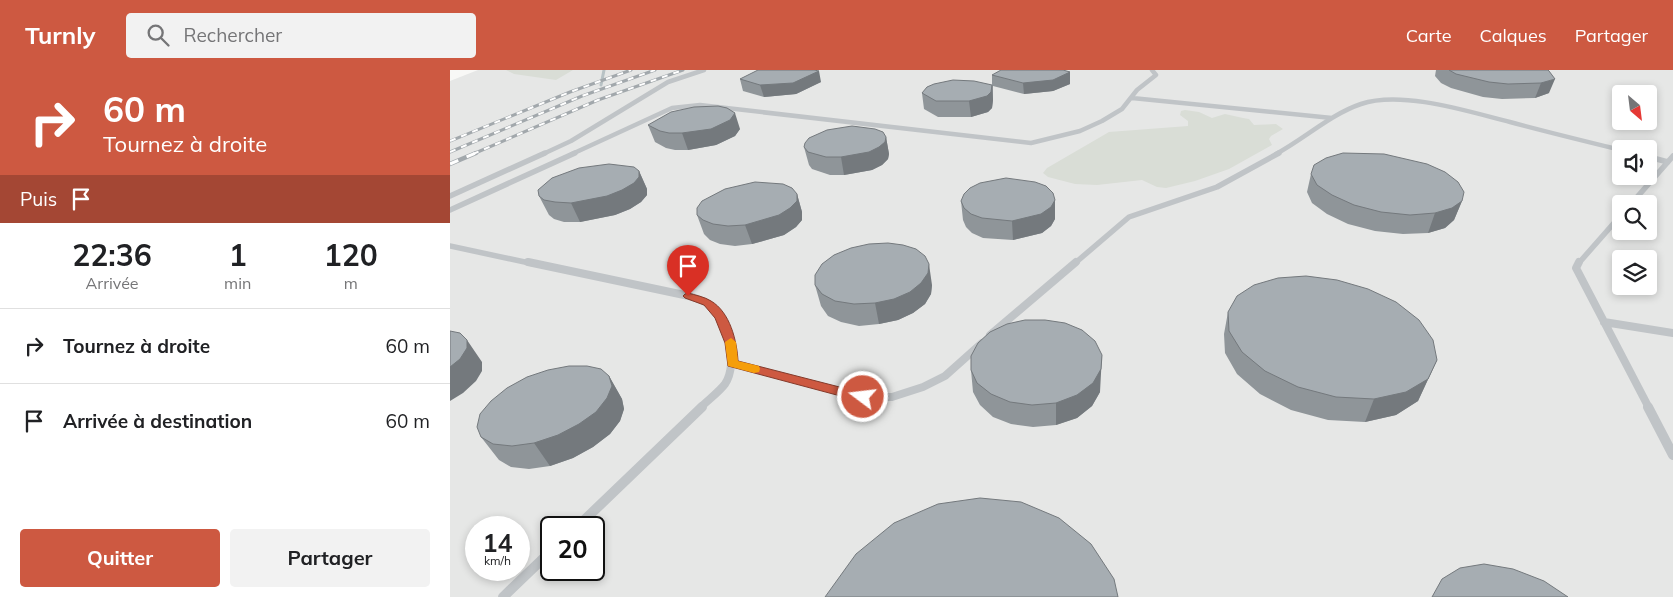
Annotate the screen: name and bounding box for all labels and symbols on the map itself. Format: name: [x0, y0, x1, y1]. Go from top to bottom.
north arrow: [1612, 85, 1658, 130]
pin: [667, 245, 709, 296]
position arrow: [836, 370, 888, 422]
speed limit sign: 20: [540, 516, 605, 581]

